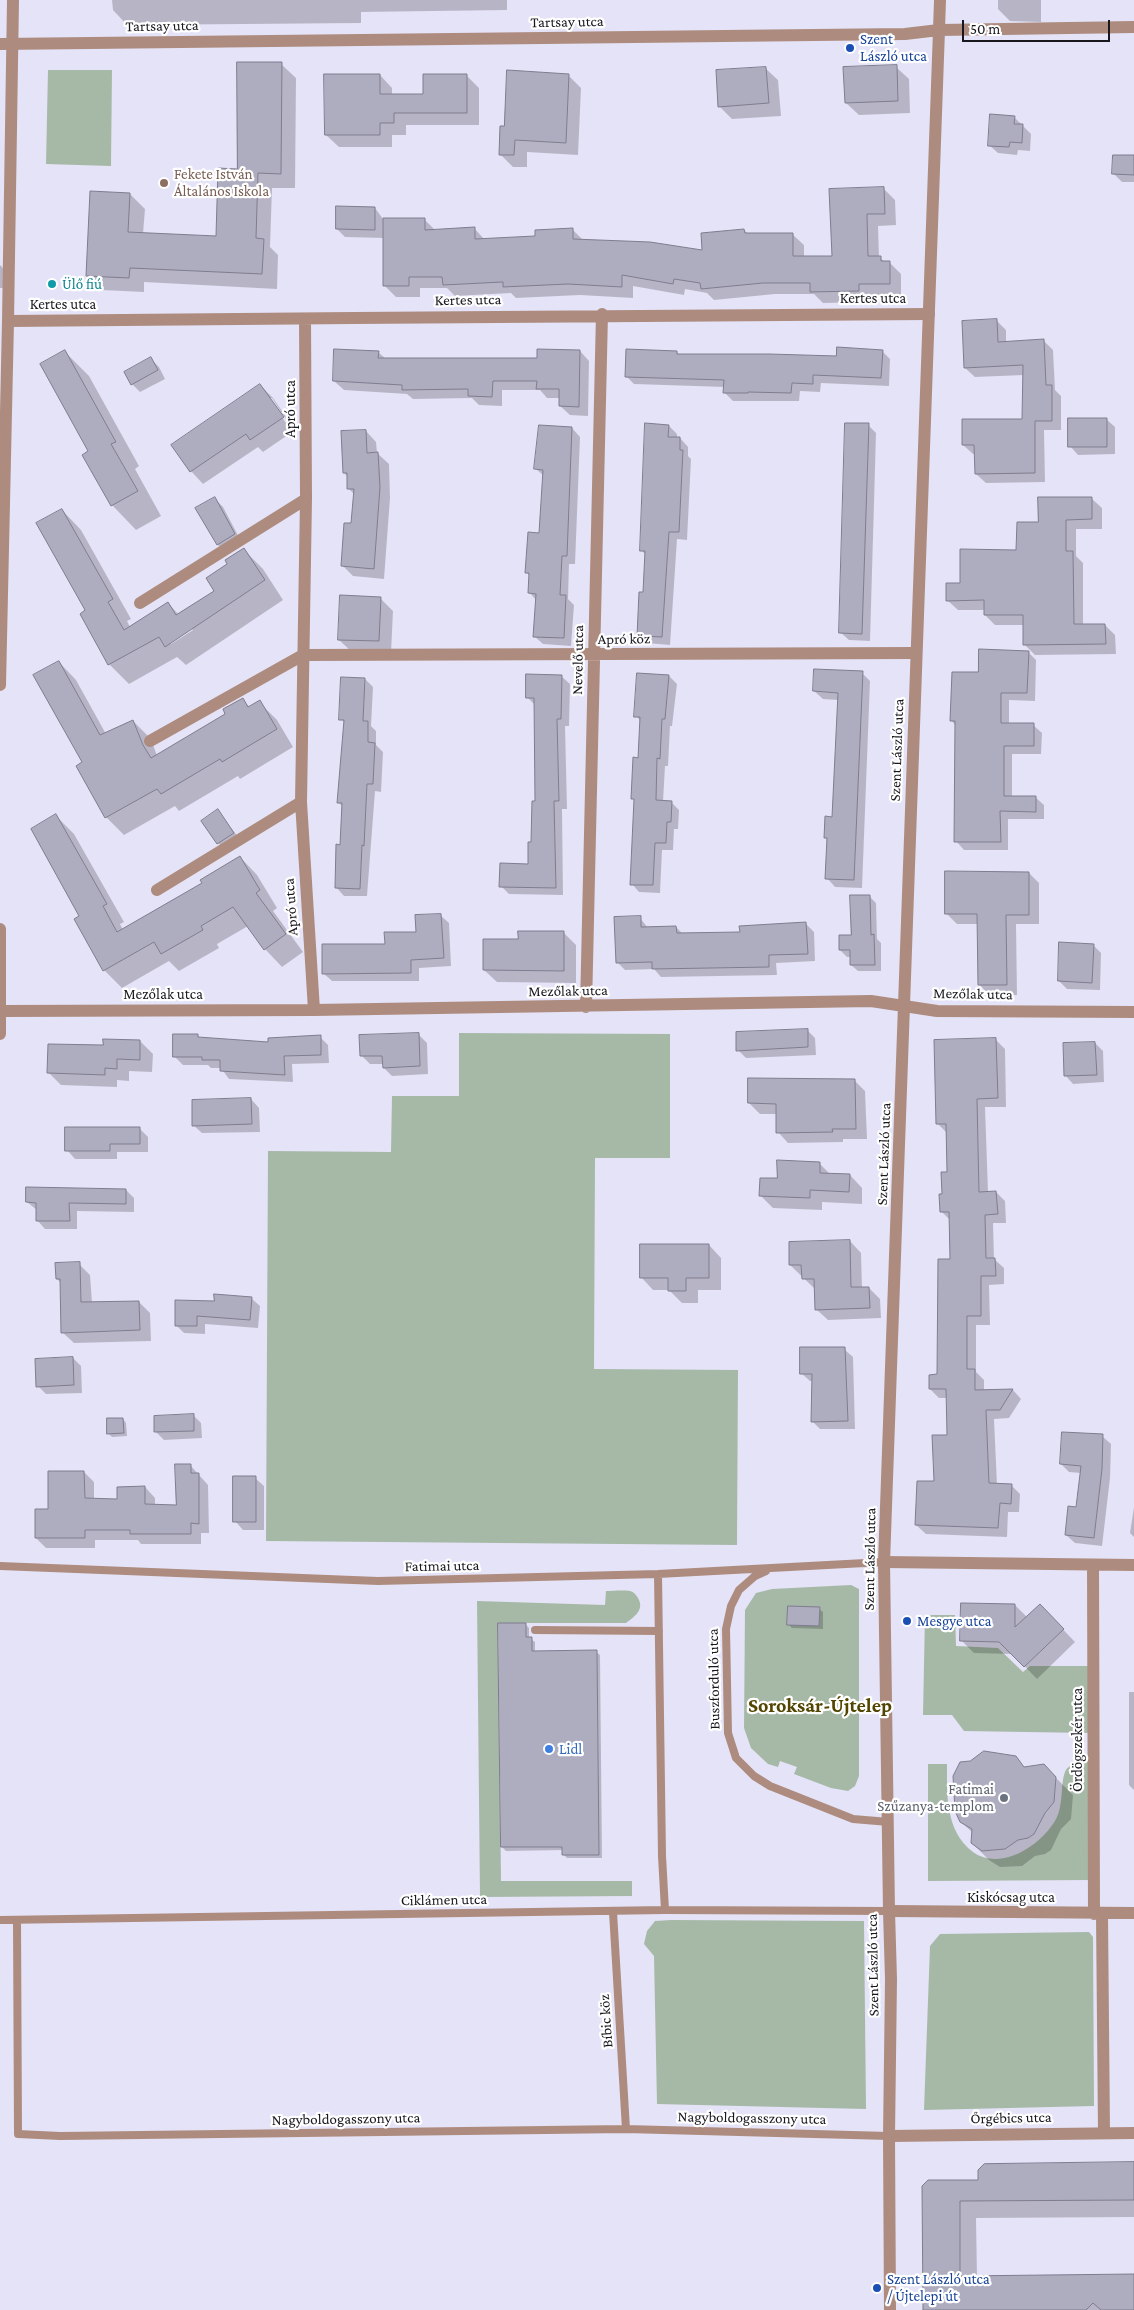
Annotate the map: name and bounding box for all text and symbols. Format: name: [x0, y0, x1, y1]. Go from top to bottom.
scale bar: [964, 10, 1112, 42]
street label: Tartsay utca: [530, 12, 604, 32]
street label: Tartsay utca: [125, 16, 199, 36]
text: 50 m: [970, 21, 1000, 37]
place label: Szent László utca: [860, 30, 927, 65]
marker: Szent László utca: [844, 42, 856, 54]
place label: Fekete István Általános Iskola: [174, 165, 269, 200]
marker: Fekete István Általános Iskola: [158, 177, 170, 189]
place label: Ülő fiú: [62, 275, 102, 293]
marker: Ülő fiú: [46, 278, 58, 290]
street label: Kertes utca: [840, 289, 906, 307]
street label: Kertes utca: [435, 290, 501, 310]
street label: Kertes utca: [30, 295, 96, 313]
street label: Apró utca: [281, 380, 299, 438]
street label: Nevelő utca: [568, 625, 588, 695]
street label: Apró köz: [598, 630, 650, 648]
street label: Szent László utca: [886, 698, 908, 802]
street label: Apró utca: [280, 878, 302, 936]
street label: Mezőlak utca: [528, 981, 608, 1001]
street label: Mezőlak utca: [933, 984, 1013, 1004]
street label: Mezőlak utca: [123, 985, 203, 1003]
street label: Szent László utca: [873, 1102, 895, 1206]
street label: Szent László utca: [860, 1508, 880, 1610]
street label: Fatimai utca: [405, 1556, 479, 1576]
place label: Mesgye utca: [917, 1612, 991, 1630]
marker: Mesgye utca: [901, 1615, 913, 1627]
street label: Buszforduló utca: [704, 1628, 724, 1730]
street label: Ördögszekér utca: [1068, 1688, 1086, 1792]
district label: Soroksár-Újtelep: [748, 1694, 892, 1718]
place label: Lidl: [559, 1740, 582, 1758]
marker: Lidl: [543, 1743, 555, 1755]
place label: Fatimai Szűzanya-templom: [877, 1780, 994, 1815]
marker: Fatimai Szűzanya-templom: [998, 1792, 1010, 1804]
street label: Kiskócsag utca: [967, 1888, 1055, 1906]
street label: Ciklámen utca: [401, 1890, 487, 1910]
street label: Szent László utca: [863, 1914, 883, 2016]
street label: Bíbic köz: [595, 1994, 617, 2048]
street label: Nagyboldogasszony utca: [678, 2108, 826, 2128]
street label: Őrgébics utca: [970, 2108, 1052, 2128]
street label: Nagyboldogasszony utca: [272, 2109, 420, 2129]
place label: Szent László utca / Újtelepi út: [887, 2270, 990, 2305]
marker: Szent László utca / Újtelepi út: [871, 2282, 883, 2294]

